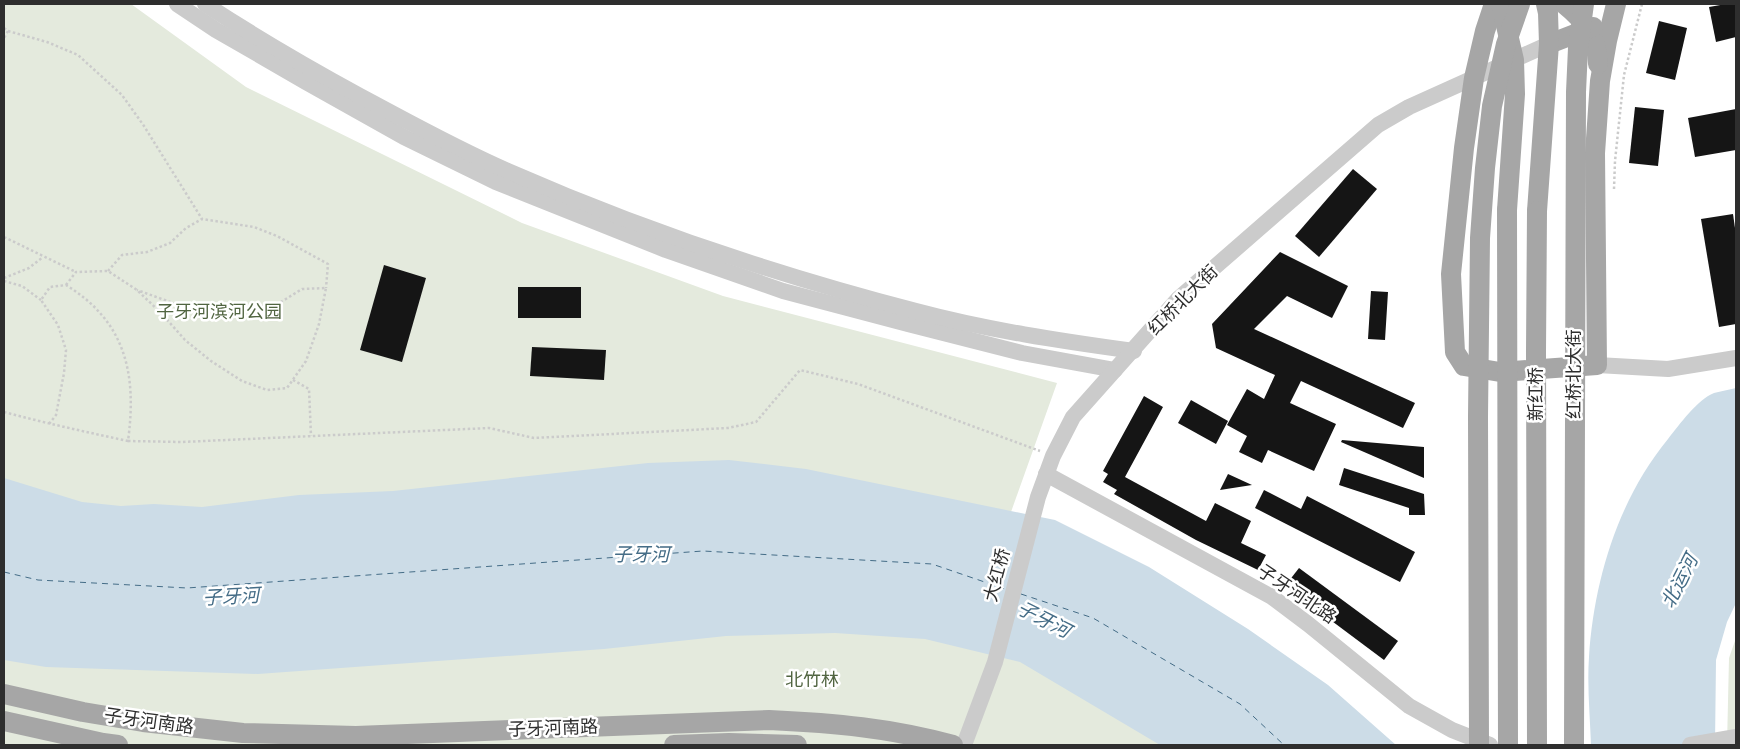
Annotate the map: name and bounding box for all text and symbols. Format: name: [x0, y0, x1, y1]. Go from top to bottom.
street label: 红桥北大街: [1143, 260, 1223, 340]
park label: 子牙河滨河公园: [156, 301, 282, 323]
street label: 红桥北大街: [1563, 329, 1585, 419]
street label: 新红桥: [1525, 367, 1547, 421]
water label: 子牙河: [612, 543, 673, 566]
street label: 大红桥: [979, 546, 1015, 604]
water label: 北运河: [1656, 547, 1704, 612]
street label: 子牙河北路: [1254, 560, 1340, 628]
water label: 子牙河: [202, 583, 264, 609]
water label: 子牙河: [1013, 596, 1078, 644]
park label: 北竹林: [785, 669, 839, 691]
street label: 子牙河南路: [103, 704, 195, 738]
street label: 子牙河南路: [508, 715, 598, 741]

